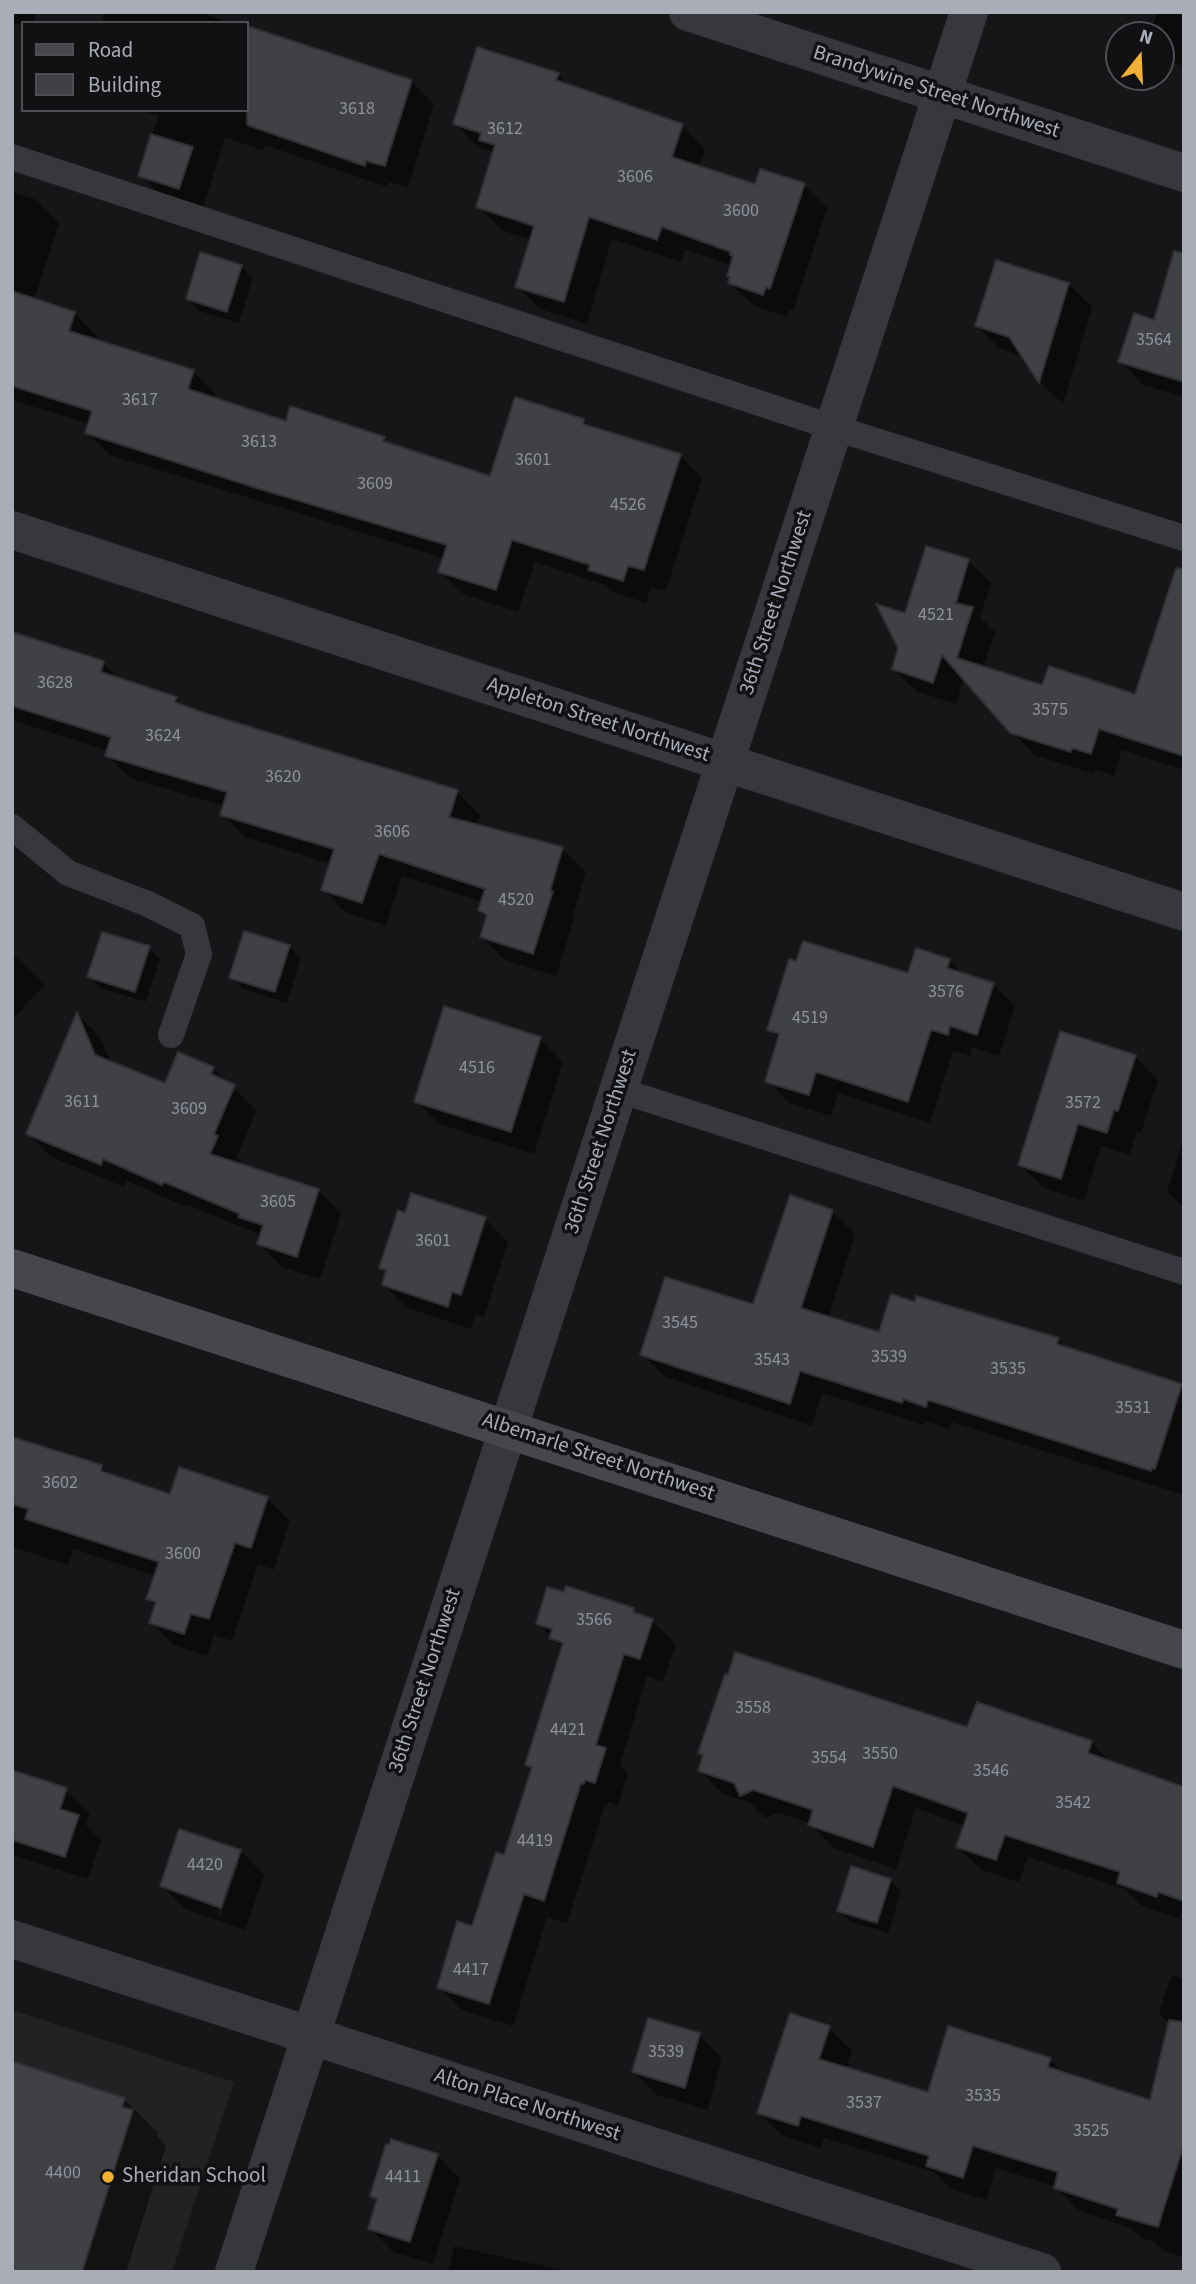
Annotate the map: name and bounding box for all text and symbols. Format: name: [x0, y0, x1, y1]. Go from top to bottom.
legend: [21, 21, 248, 112]
north arrow: [1105, 21, 1175, 91]
text: N: [1136, 23, 1156, 52]
text: Road: [88, 35, 133, 65]
street label: Brandywine Street Northwest: [810, 41, 1062, 145]
text: Building: [88, 70, 161, 100]
house number: 3618: [339, 99, 375, 121]
house number: 3612: [487, 119, 523, 141]
house number: 3606: [617, 167, 653, 189]
house number: 3600: [723, 201, 759, 223]
house number: 3564: [1136, 330, 1172, 352]
house number: 3617: [122, 390, 158, 412]
house number: 3613: [241, 432, 277, 454]
house number: 3601: [515, 450, 551, 472]
house number: 3609: [357, 474, 393, 496]
house number: 4526: [610, 495, 646, 517]
street label: 36th Street Northwest: [735, 508, 819, 698]
house number: 4521: [918, 605, 954, 627]
house number: 3628: [37, 673, 73, 695]
street label: Appleton Street Northwest: [483, 673, 713, 769]
house number: 3575: [1032, 700, 1068, 722]
house number: 3624: [145, 726, 181, 748]
house number: 3620: [265, 767, 301, 789]
house number: 3606: [374, 822, 410, 844]
house number: 4520: [498, 890, 534, 912]
house number: 3576: [928, 982, 964, 1004]
house number: 4519: [792, 1008, 828, 1030]
street label: 36th Street Northwest: [560, 1047, 644, 1237]
house number: 4516: [459, 1058, 495, 1080]
house number: 3611: [64, 1092, 100, 1114]
house number: 3572: [1065, 1093, 1101, 1115]
house number: 3609: [171, 1099, 207, 1121]
house number: 3605: [260, 1192, 296, 1214]
house number: 3601: [415, 1231, 451, 1253]
house number: 3545: [662, 1313, 698, 1335]
house number: 3539: [871, 1347, 907, 1369]
house number: 3543: [754, 1350, 790, 1372]
house number: 3535: [990, 1359, 1026, 1381]
house number: 3531: [1115, 1398, 1151, 1420]
street label: Albemarle Street Northwest: [479, 1409, 717, 1507]
house number: 3602: [42, 1473, 78, 1495]
house number: 3600: [165, 1544, 201, 1566]
street label: 36th Street Northwest: [384, 1586, 468, 1776]
house number: 3566: [576, 1610, 612, 1632]
house number: 3558: [735, 1698, 771, 1720]
house number: 4421: [550, 1720, 586, 1742]
house number: 3550: [862, 1744, 898, 1766]
house number: 3554: [811, 1748, 847, 1770]
house number: 3546: [973, 1761, 1009, 1783]
house number: 3542: [1055, 1793, 1091, 1815]
house number: 4419: [517, 1831, 553, 1853]
house number: 4420: [187, 1855, 223, 1877]
house number: 4417: [453, 1960, 489, 1982]
house number: 3539: [648, 2042, 684, 2064]
street label: Alton Place Northwest: [431, 2064, 623, 2148]
house number: 3535: [965, 2086, 1001, 2108]
house number: 3537: [846, 2093, 882, 2115]
house number: 3525: [1073, 2121, 1109, 2143]
house number: 4400: [45, 2163, 81, 2185]
place label: Sheridan School: [122, 2164, 266, 2190]
house number: 4411: [385, 2167, 421, 2189]
marker: Sheridan School: [100, 2169, 116, 2185]

